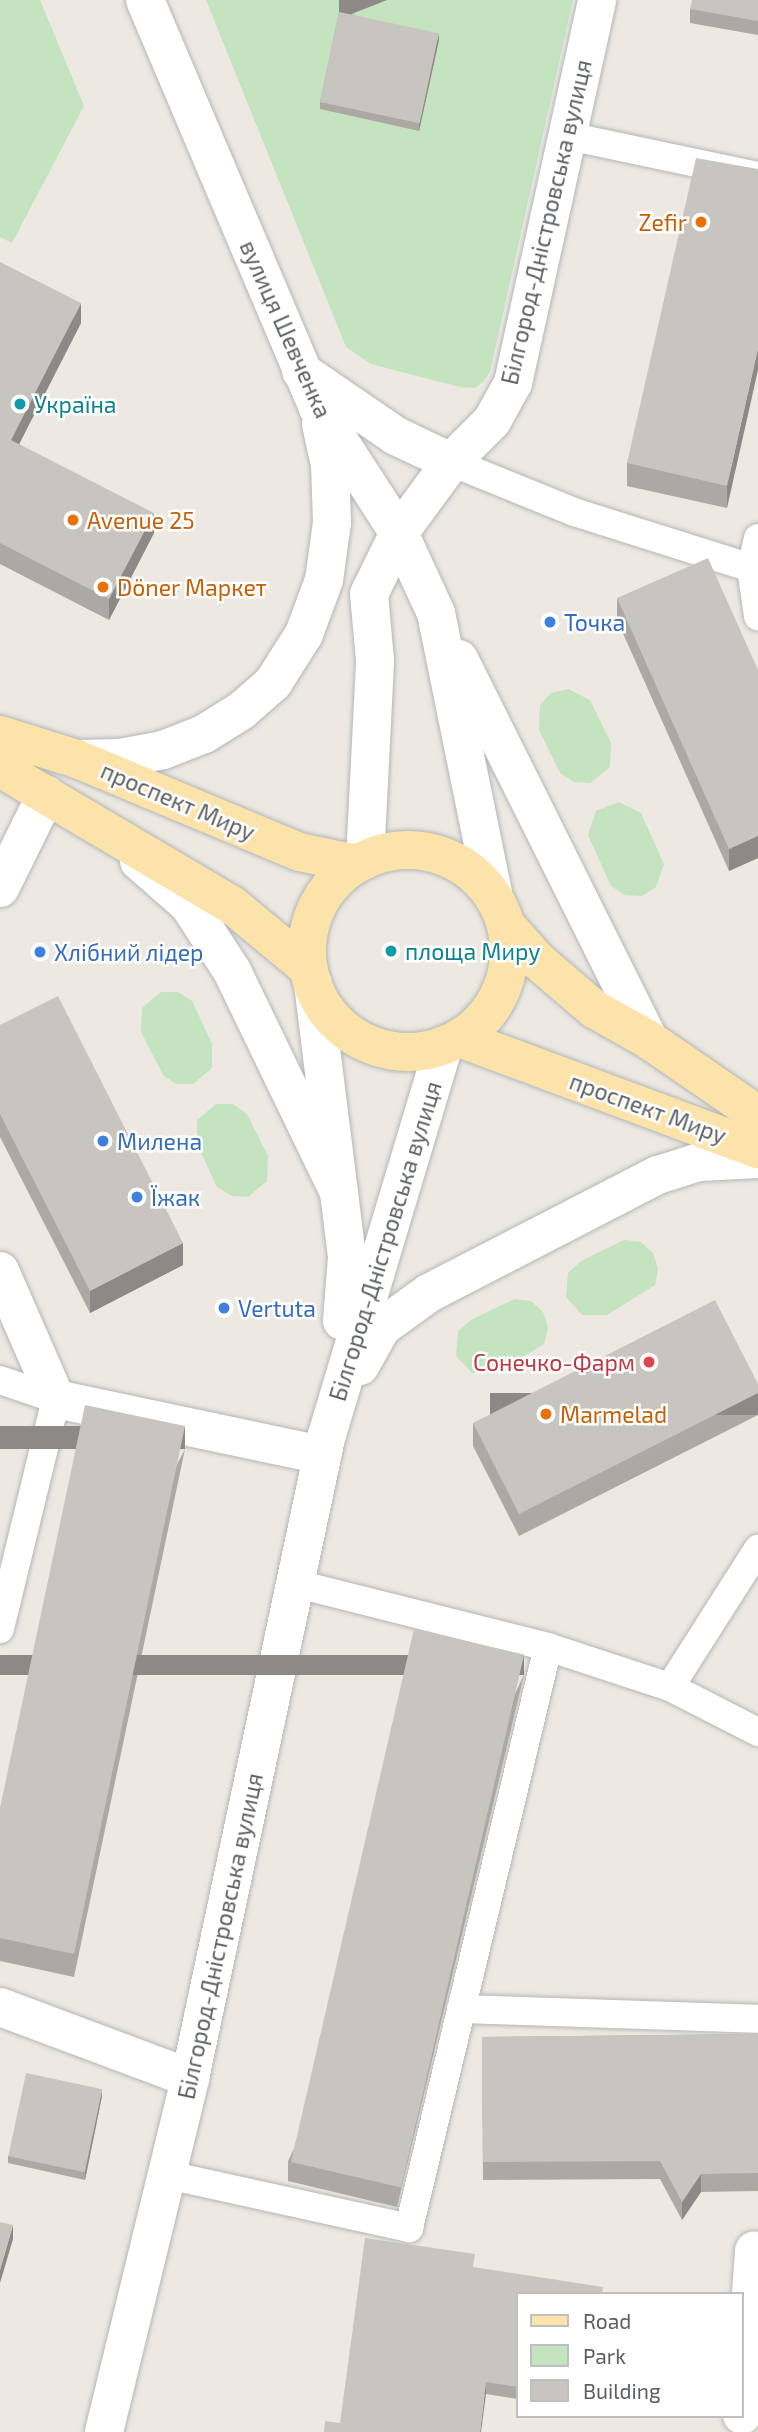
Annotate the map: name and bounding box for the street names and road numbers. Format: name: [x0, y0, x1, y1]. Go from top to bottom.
street label: Білгород-Дністровська вулиця: [495, 57, 597, 387]
street label: вулиця Шевченка: [234, 236, 338, 422]
street label: проспект Миру: [97, 756, 259, 846]
street label: проспект Миру: [566, 1067, 730, 1149]
street label: Білгород-Дністровська вулиця: [323, 1078, 447, 1404]
street label: Білгород-Дністровська вулиця: [172, 1770, 268, 2102]

